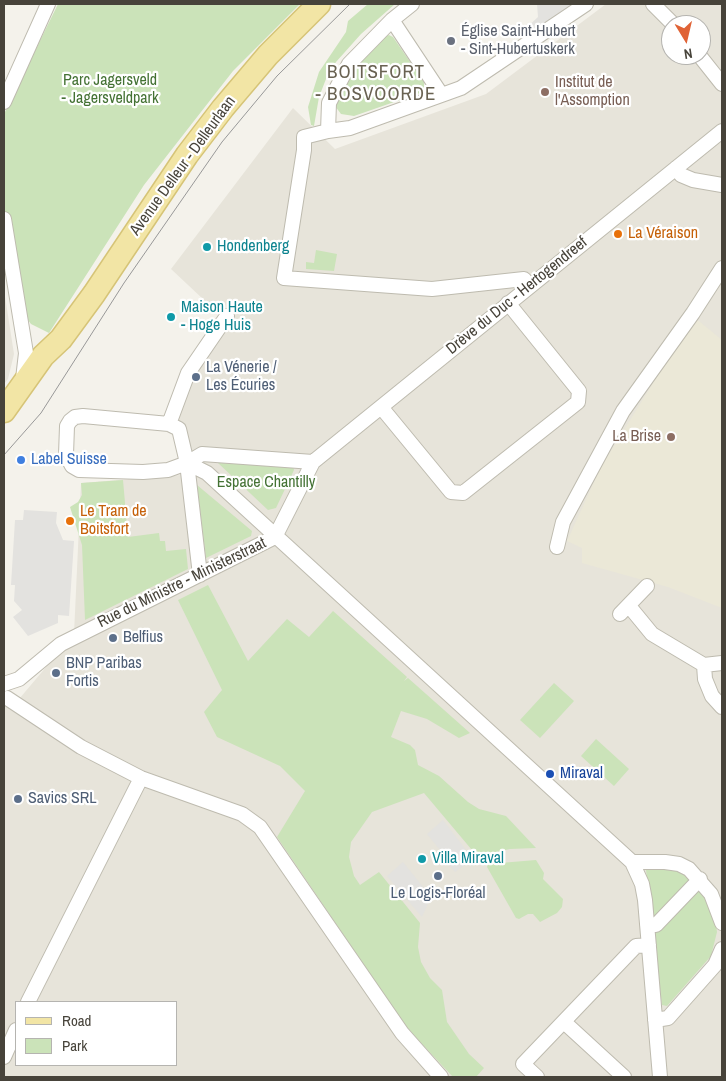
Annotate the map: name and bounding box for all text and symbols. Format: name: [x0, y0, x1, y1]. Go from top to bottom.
north arrow: [661, 15, 711, 65]
place label: Église Saint-Hubert - Sint-Hubertuskerk: [461, 22, 575, 60]
marker: Église Saint-Hubert - Sint-Hubertuskerk: [445, 35, 457, 47]
text: N: [683, 44, 694, 63]
district label: BOITSFORT - BOSVOORDE: [314, 62, 438, 106]
park label: Parc Jagersveld - Jagersveldpark: [62, 71, 158, 109]
place label: Institut de l'Assomption: [555, 73, 630, 111]
marker: Institut de l'Assomption: [539, 86, 551, 98]
street label: Avenue Delleur - Delleurlaan: [126, 93, 240, 239]
place label: La Véraison: [628, 224, 698, 244]
marker: La Véraison: [612, 228, 624, 240]
street label: Drève du Duc - Hertogendreef: [443, 233, 591, 359]
place label: Hondenberg: [217, 237, 289, 257]
marker: Hondenberg: [201, 241, 213, 253]
place label: Maison Haute - Hoge Huis: [181, 298, 263, 336]
marker: Maison Haute - Hoge Huis: [165, 311, 177, 323]
place label: La Vénerie / Les Écuries: [206, 358, 277, 396]
marker: La Vénerie / Les Écuries: [190, 371, 202, 383]
place label: La Brise: [612, 427, 661, 447]
marker: La Brise: [665, 431, 677, 443]
place label: Label Suisse: [31, 450, 107, 470]
marker: Label Suisse: [15, 454, 27, 466]
park label: Espace Chantilly: [217, 473, 315, 493]
place label: Le Tram de Boitsfort: [80, 502, 147, 540]
marker: Le Tram de Boitsfort: [64, 515, 76, 527]
street label: Rue du Ministre - Ministerstraat: [95, 534, 269, 632]
place label: Belfius: [123, 628, 163, 648]
marker: Belfius: [107, 632, 119, 644]
place label: BNP Paribas Fortis: [66, 654, 142, 692]
marker: BNP Paribas Fortis: [50, 667, 62, 679]
place label: Miraval: [560, 764, 603, 784]
marker: Miraval: [544, 768, 556, 780]
place label: Savics SRL: [28, 789, 97, 809]
marker: Savics SRL: [12, 793, 24, 805]
place label: Villa Miraval: [432, 849, 504, 869]
marker: Villa Miraval: [416, 853, 428, 865]
marker: Le Logis-Floréal: [432, 870, 444, 882]
place label: Le Logis-Floréal: [391, 884, 485, 904]
legend: [15, 1001, 178, 1066]
text: Road: [62, 1010, 91, 1031]
text: Park: [62, 1035, 87, 1056]

